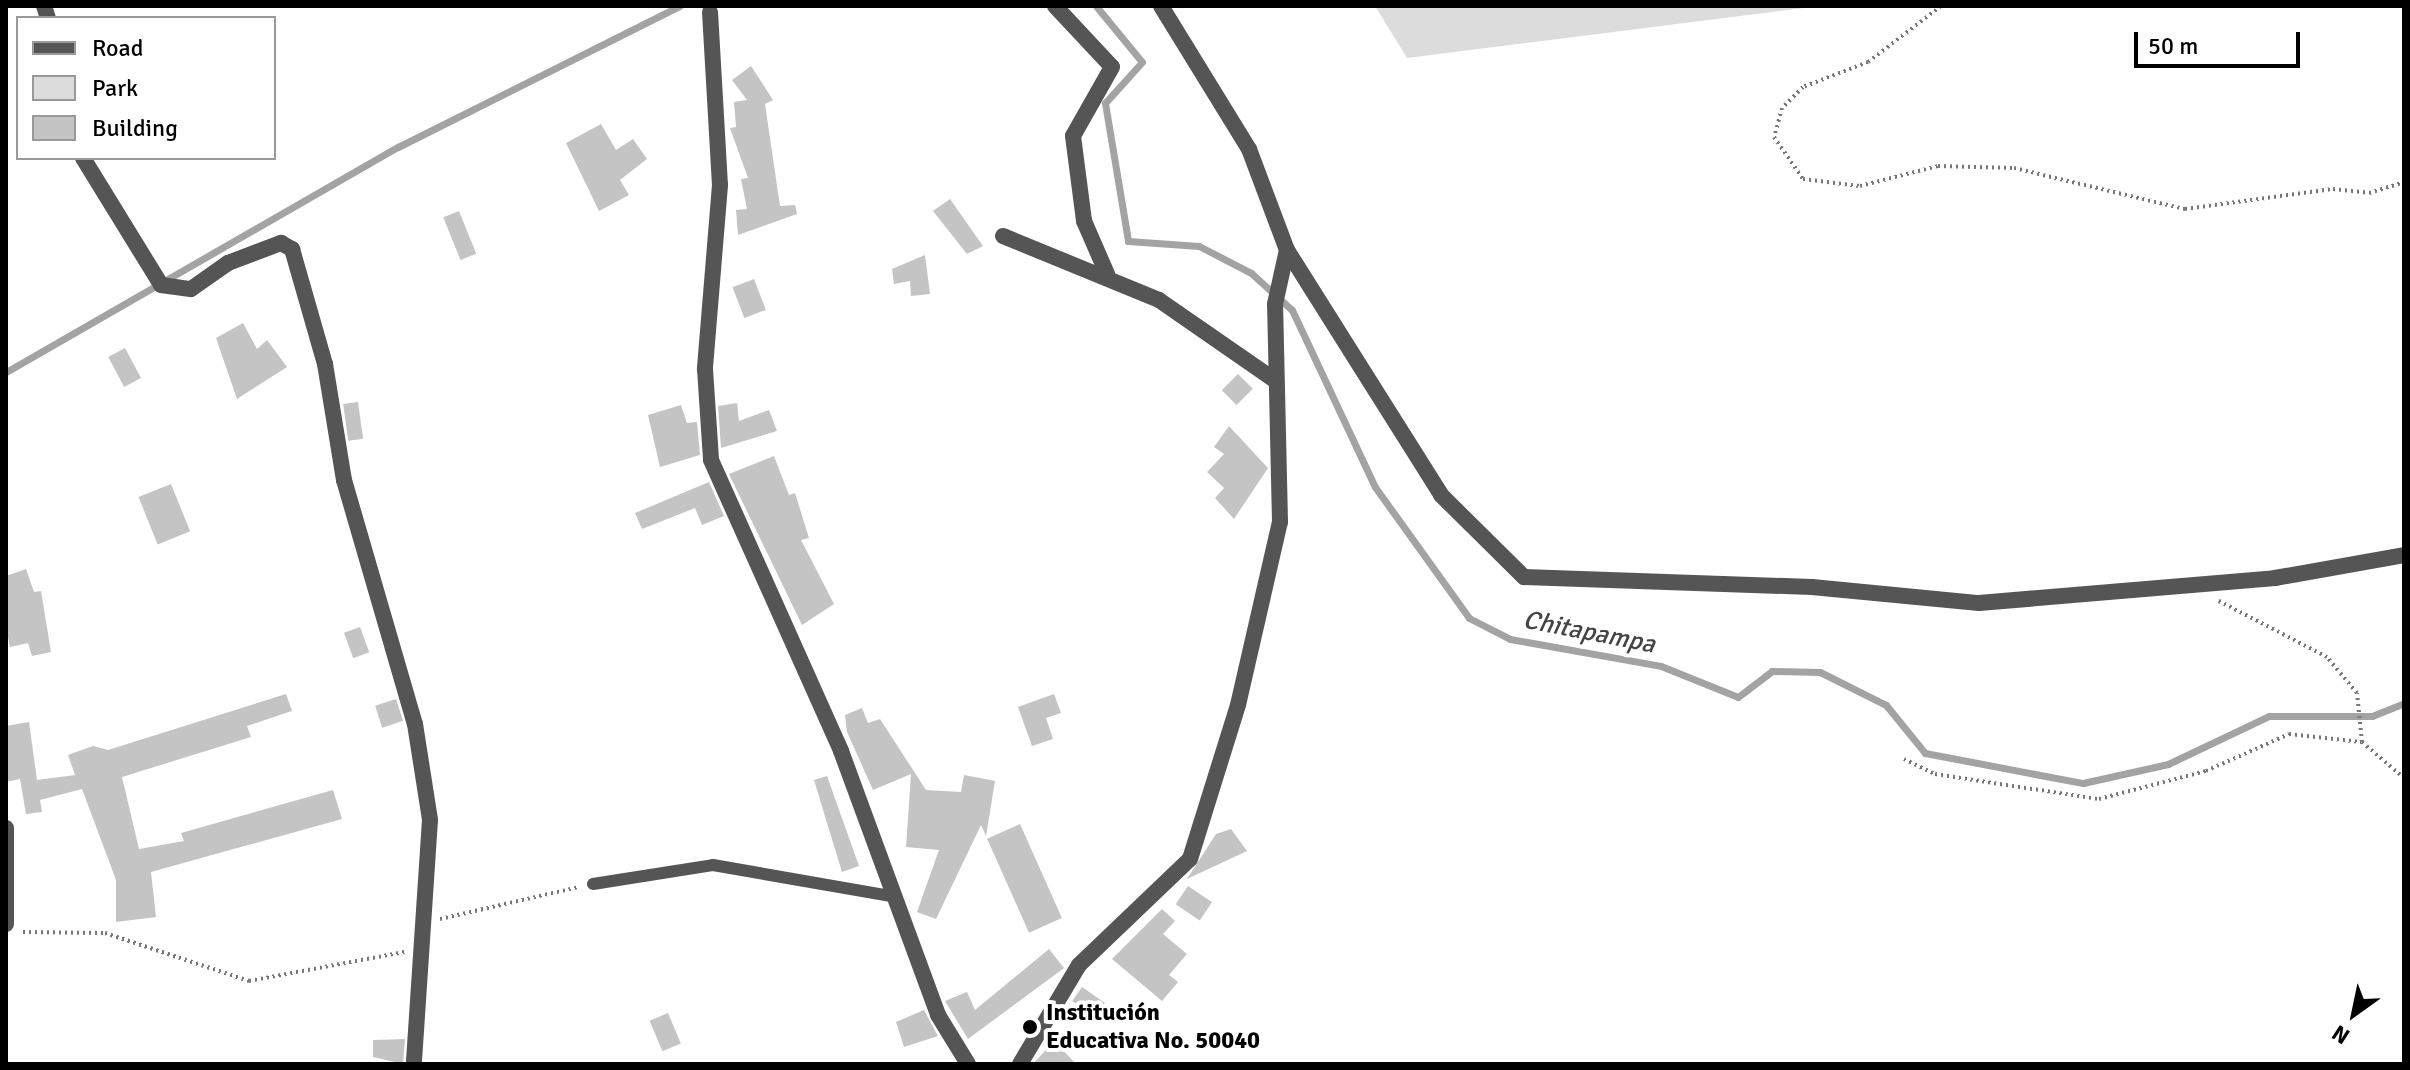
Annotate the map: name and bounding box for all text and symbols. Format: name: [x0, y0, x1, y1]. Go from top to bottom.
legend: [16, 16, 276, 160]
scale bar: [2138, 16, 2304, 66]
text: 50 m: [2148, 31, 2198, 61]
text: Road: [92, 33, 143, 63]
text: Park: [92, 73, 138, 103]
text: Building: [92, 113, 178, 143]
water label: Chitapampa: [1520, 605, 1658, 661]
north arrow: [2314, 974, 2394, 1054]
place label: Institución Educativa No. 50040: [1046, 999, 1260, 1055]
marker: Institución Educativa No. 50040: [1021, 1018, 1039, 1036]
text: N: [2327, 1019, 2354, 1050]

